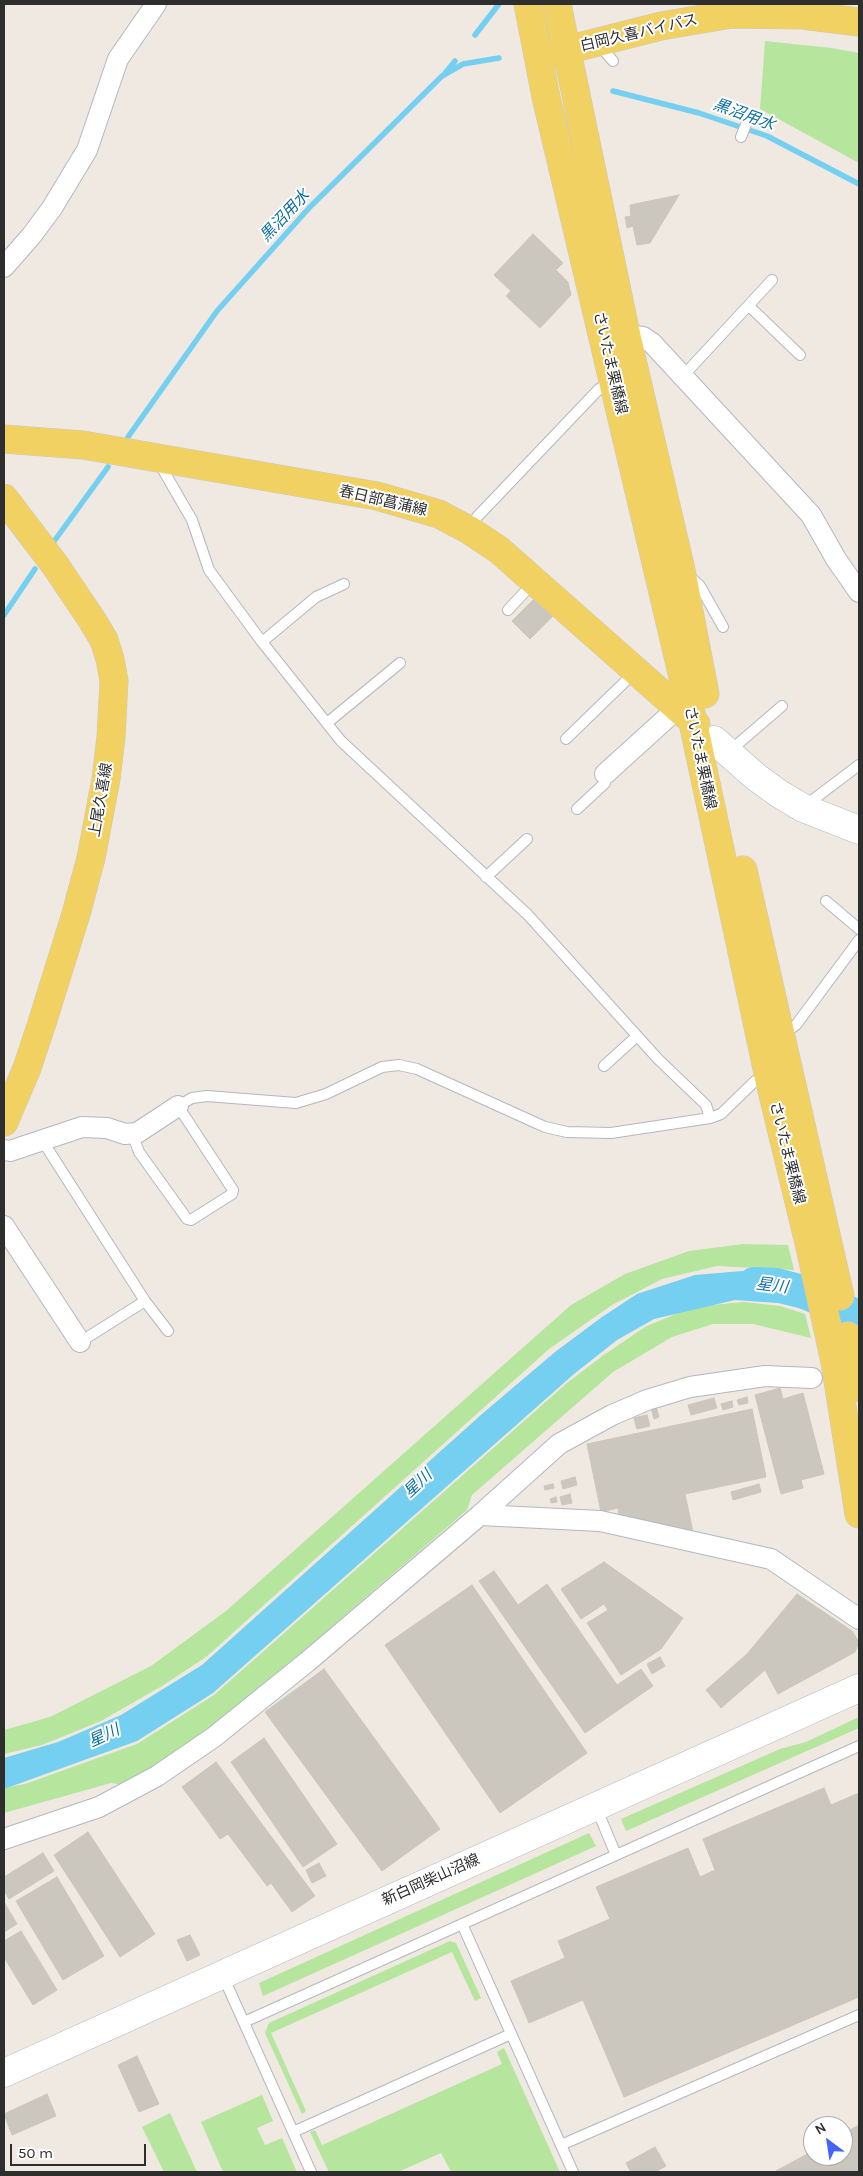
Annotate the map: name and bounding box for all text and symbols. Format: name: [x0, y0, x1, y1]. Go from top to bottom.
street label: 白岡久喜バイパス: [579, 11, 699, 55]
water label: 黒沼用水: [711, 95, 777, 135]
water label: 黒沼用水: [256, 186, 314, 246]
street label: さいたま栗橋線: [589, 310, 631, 416]
street label: 春日部菖蒲線: [337, 482, 429, 520]
street label: さいたま栗橋線: [680, 705, 720, 811]
street label: 上尾久喜線: [86, 762, 116, 838]
street label: さいたま栗橋線: [766, 1100, 808, 1206]
water label: 星川: [755, 1275, 789, 1297]
water label: 星川: [400, 1466, 436, 1502]
water label: 星川: [85, 1721, 123, 1751]
street label: 新白岡柴山沼線: [379, 1850, 483, 1910]
north arrow: [803, 2116, 853, 2166]
text: N: [812, 2119, 829, 2138]
scale bar: [12, 2134, 149, 2166]
text: 50 m: [18, 2144, 53, 2162]

